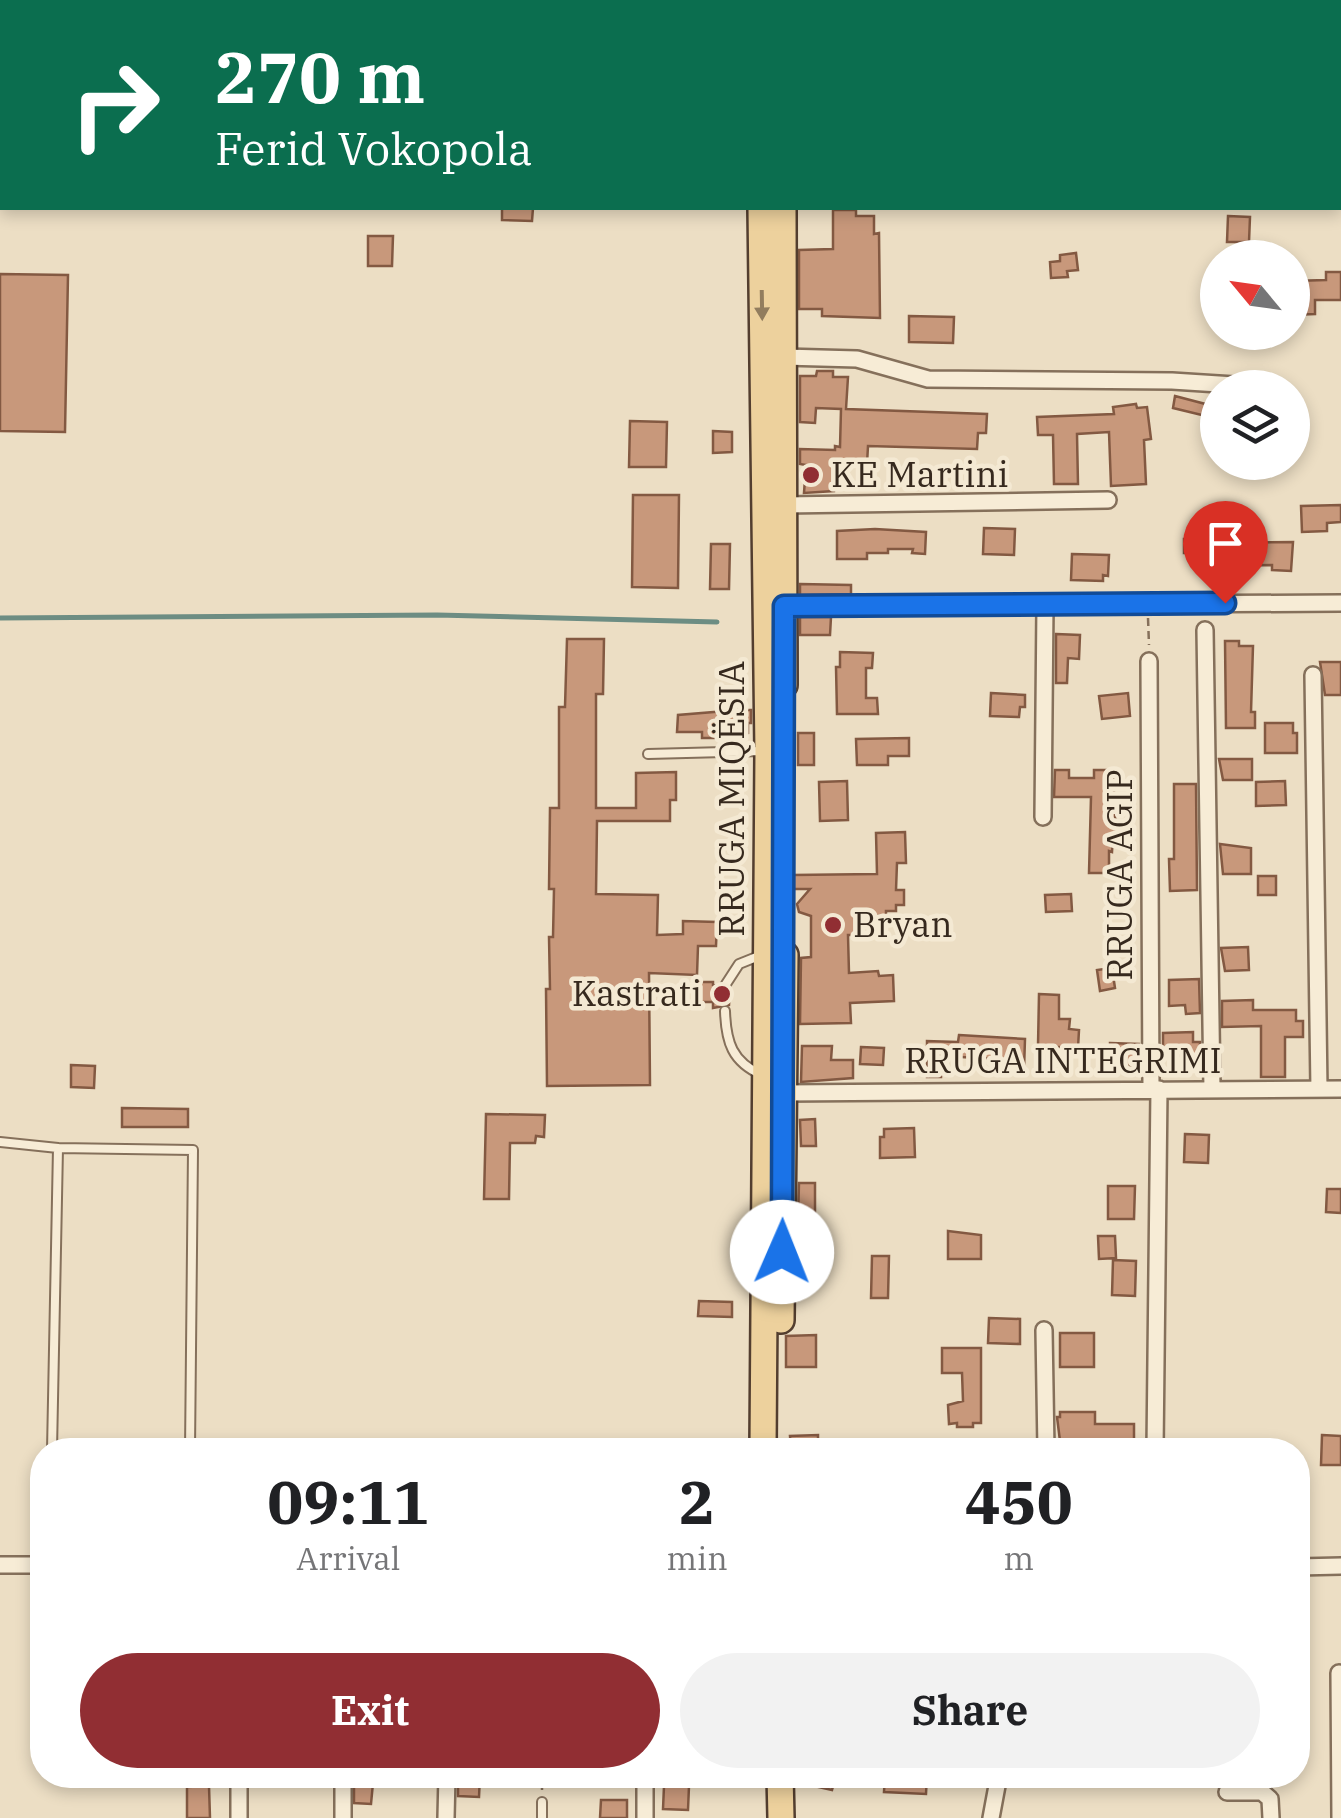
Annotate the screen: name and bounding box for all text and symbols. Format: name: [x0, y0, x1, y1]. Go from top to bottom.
text: 270 m: [215, 31, 425, 122]
icon: right: [50, 40, 180, 170]
text: Ferid Vokopola: [215, 119, 533, 177]
north arrow: [1200, 240, 1310, 350]
map controls: [1200, 240, 1310, 480]
one-way arrow: [755, 289, 771, 321]
button: layers: [1200, 370, 1310, 480]
place label: KE Martini: [831, 451, 1009, 497]
marker: KE Martini: [800, 464, 822, 486]
pin: [1183, 501, 1268, 604]
icon: arrive: [1198, 516, 1253, 571]
street label: RRUGA MIQËSIA: [708, 661, 754, 937]
street label: RRUGA AGIP: [1096, 769, 1142, 981]
place label: Bryan: [853, 901, 953, 947]
marker: Bryan: [822, 914, 844, 936]
place label: Kastrati: [572, 970, 702, 1016]
marker: Kastrati: [711, 983, 733, 1005]
street label: RRUGA INTEGRIMI: [904, 1037, 1222, 1083]
position arrow: [730, 1200, 834, 1304]
text: 09:11: [267, 1462, 429, 1541]
text: 2: [679, 1462, 715, 1541]
text: 450: [965, 1462, 1073, 1541]
text: Arrival: [296, 1537, 400, 1579]
text: min: [667, 1537, 728, 1579]
text: m: [1004, 1537, 1034, 1579]
button: Exit: [80, 1653, 660, 1768]
button: Share: [680, 1653, 1260, 1768]

